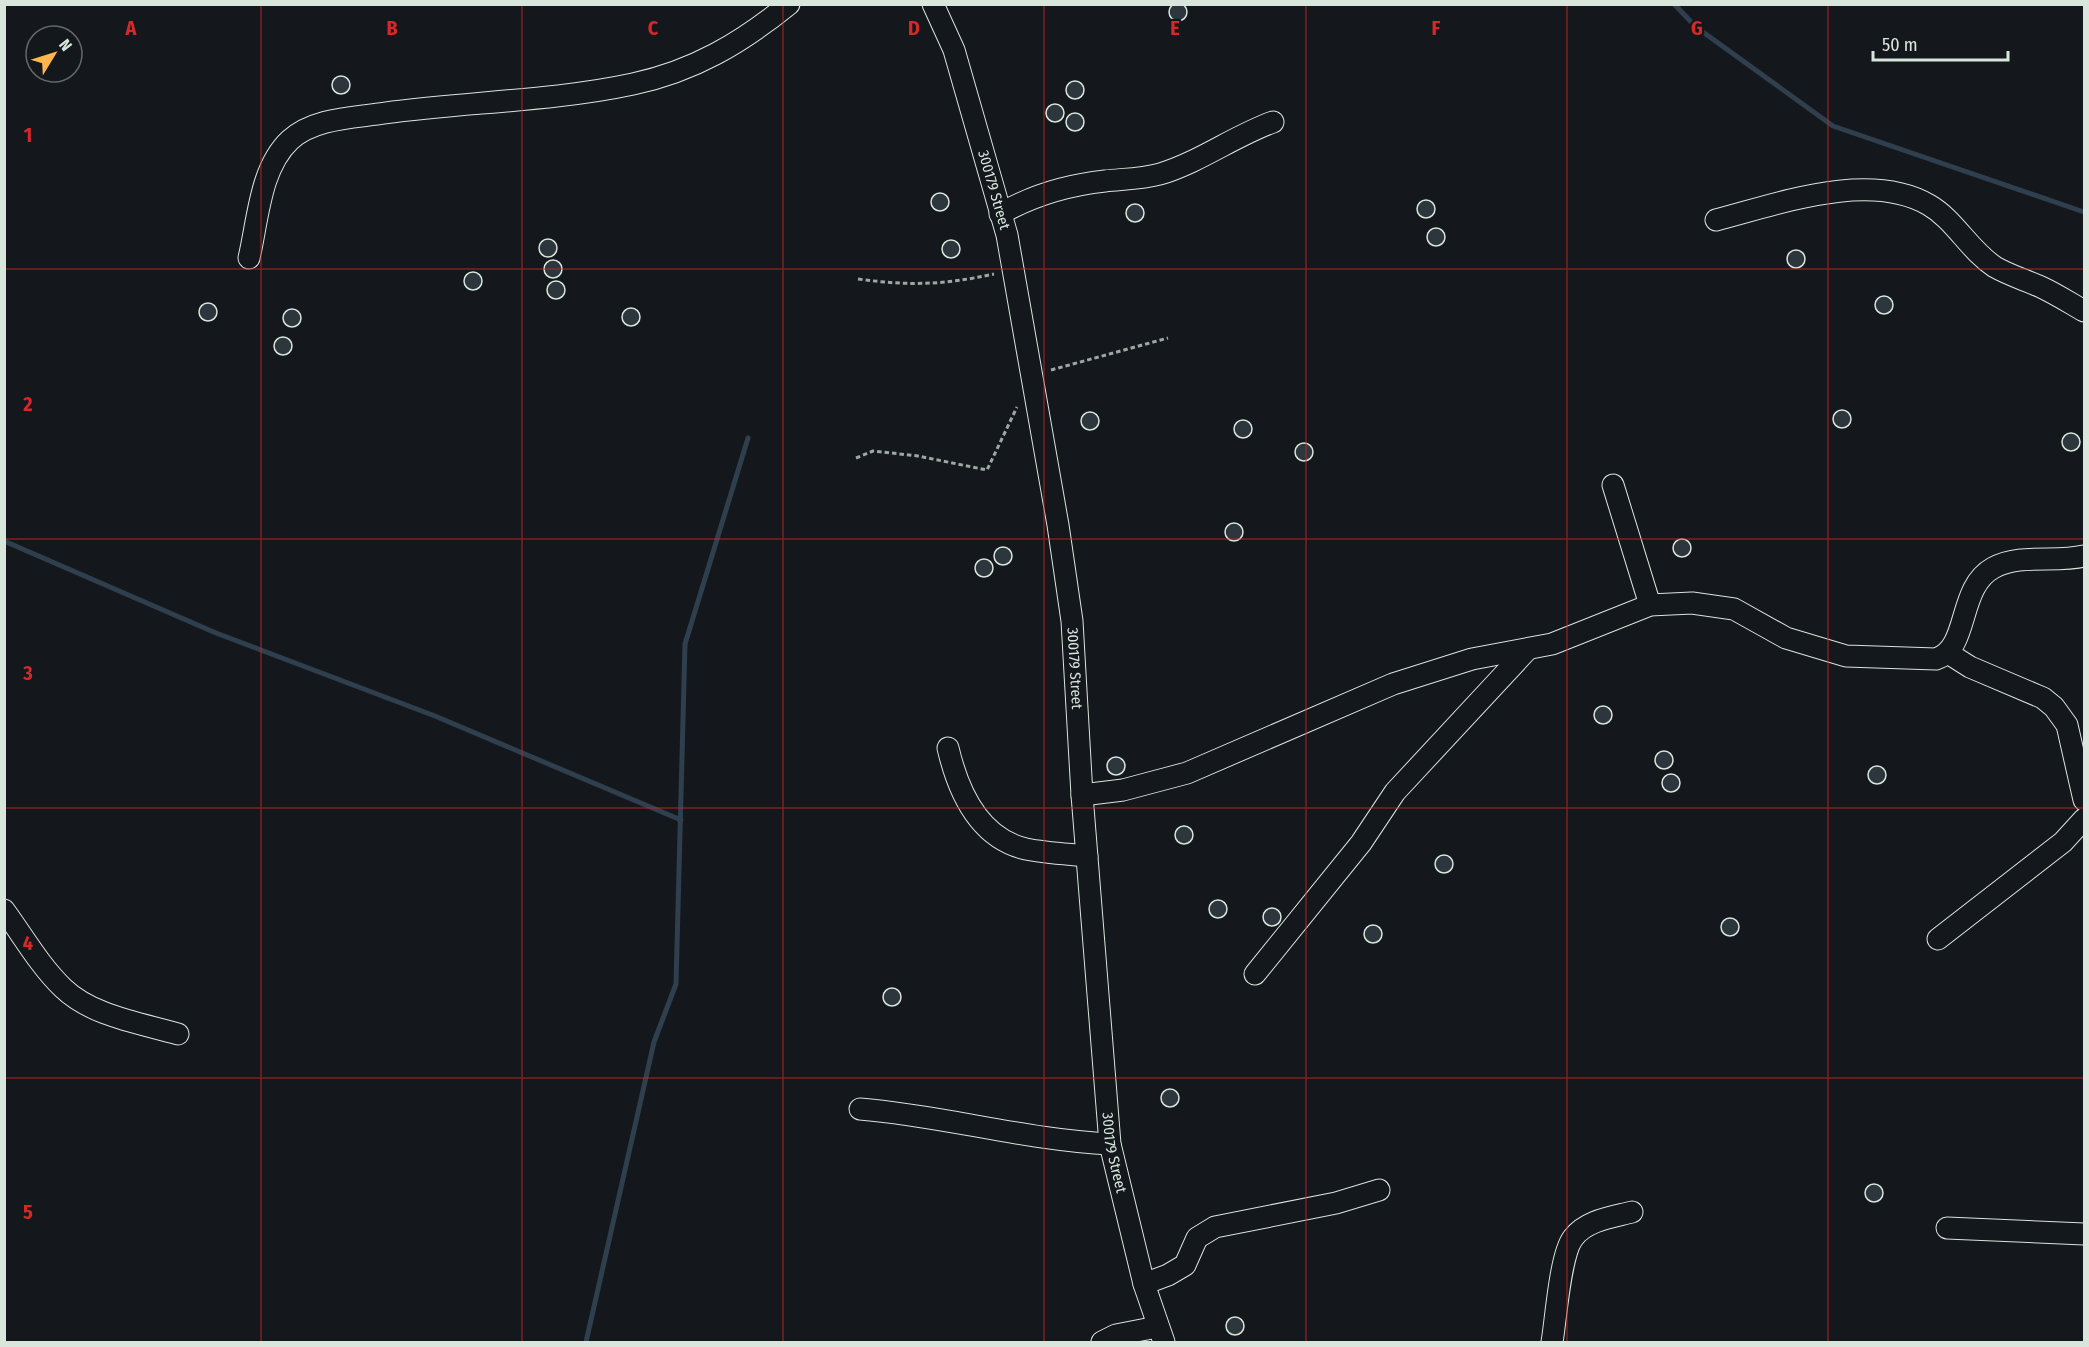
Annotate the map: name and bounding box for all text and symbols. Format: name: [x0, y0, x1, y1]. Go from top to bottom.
text: A: [125, 16, 138, 40]
text: B: [386, 16, 398, 40]
text: C: [648, 16, 659, 40]
text: D: [908, 16, 920, 40]
text: E: [1170, 16, 1180, 40]
text: F: [1432, 16, 1441, 40]
text: G: [1691, 16, 1703, 40]
north arrow: [24, 24, 84, 84]
scale bar: [1873, 24, 2008, 62]
text: 50 m: [1882, 34, 1918, 56]
text: N: [55, 35, 76, 55]
text: 1: [24, 123, 32, 147]
street label: 300179 Street: [974, 148, 1014, 232]
text: 2: [22, 392, 33, 416]
street label: 300179 Street: [1063, 627, 1086, 710]
text: 3: [22, 661, 33, 685]
text: 4: [23, 931, 33, 955]
street label: 300179 Street: [1098, 1112, 1131, 1195]
text: 5: [23, 1200, 33, 1224]

